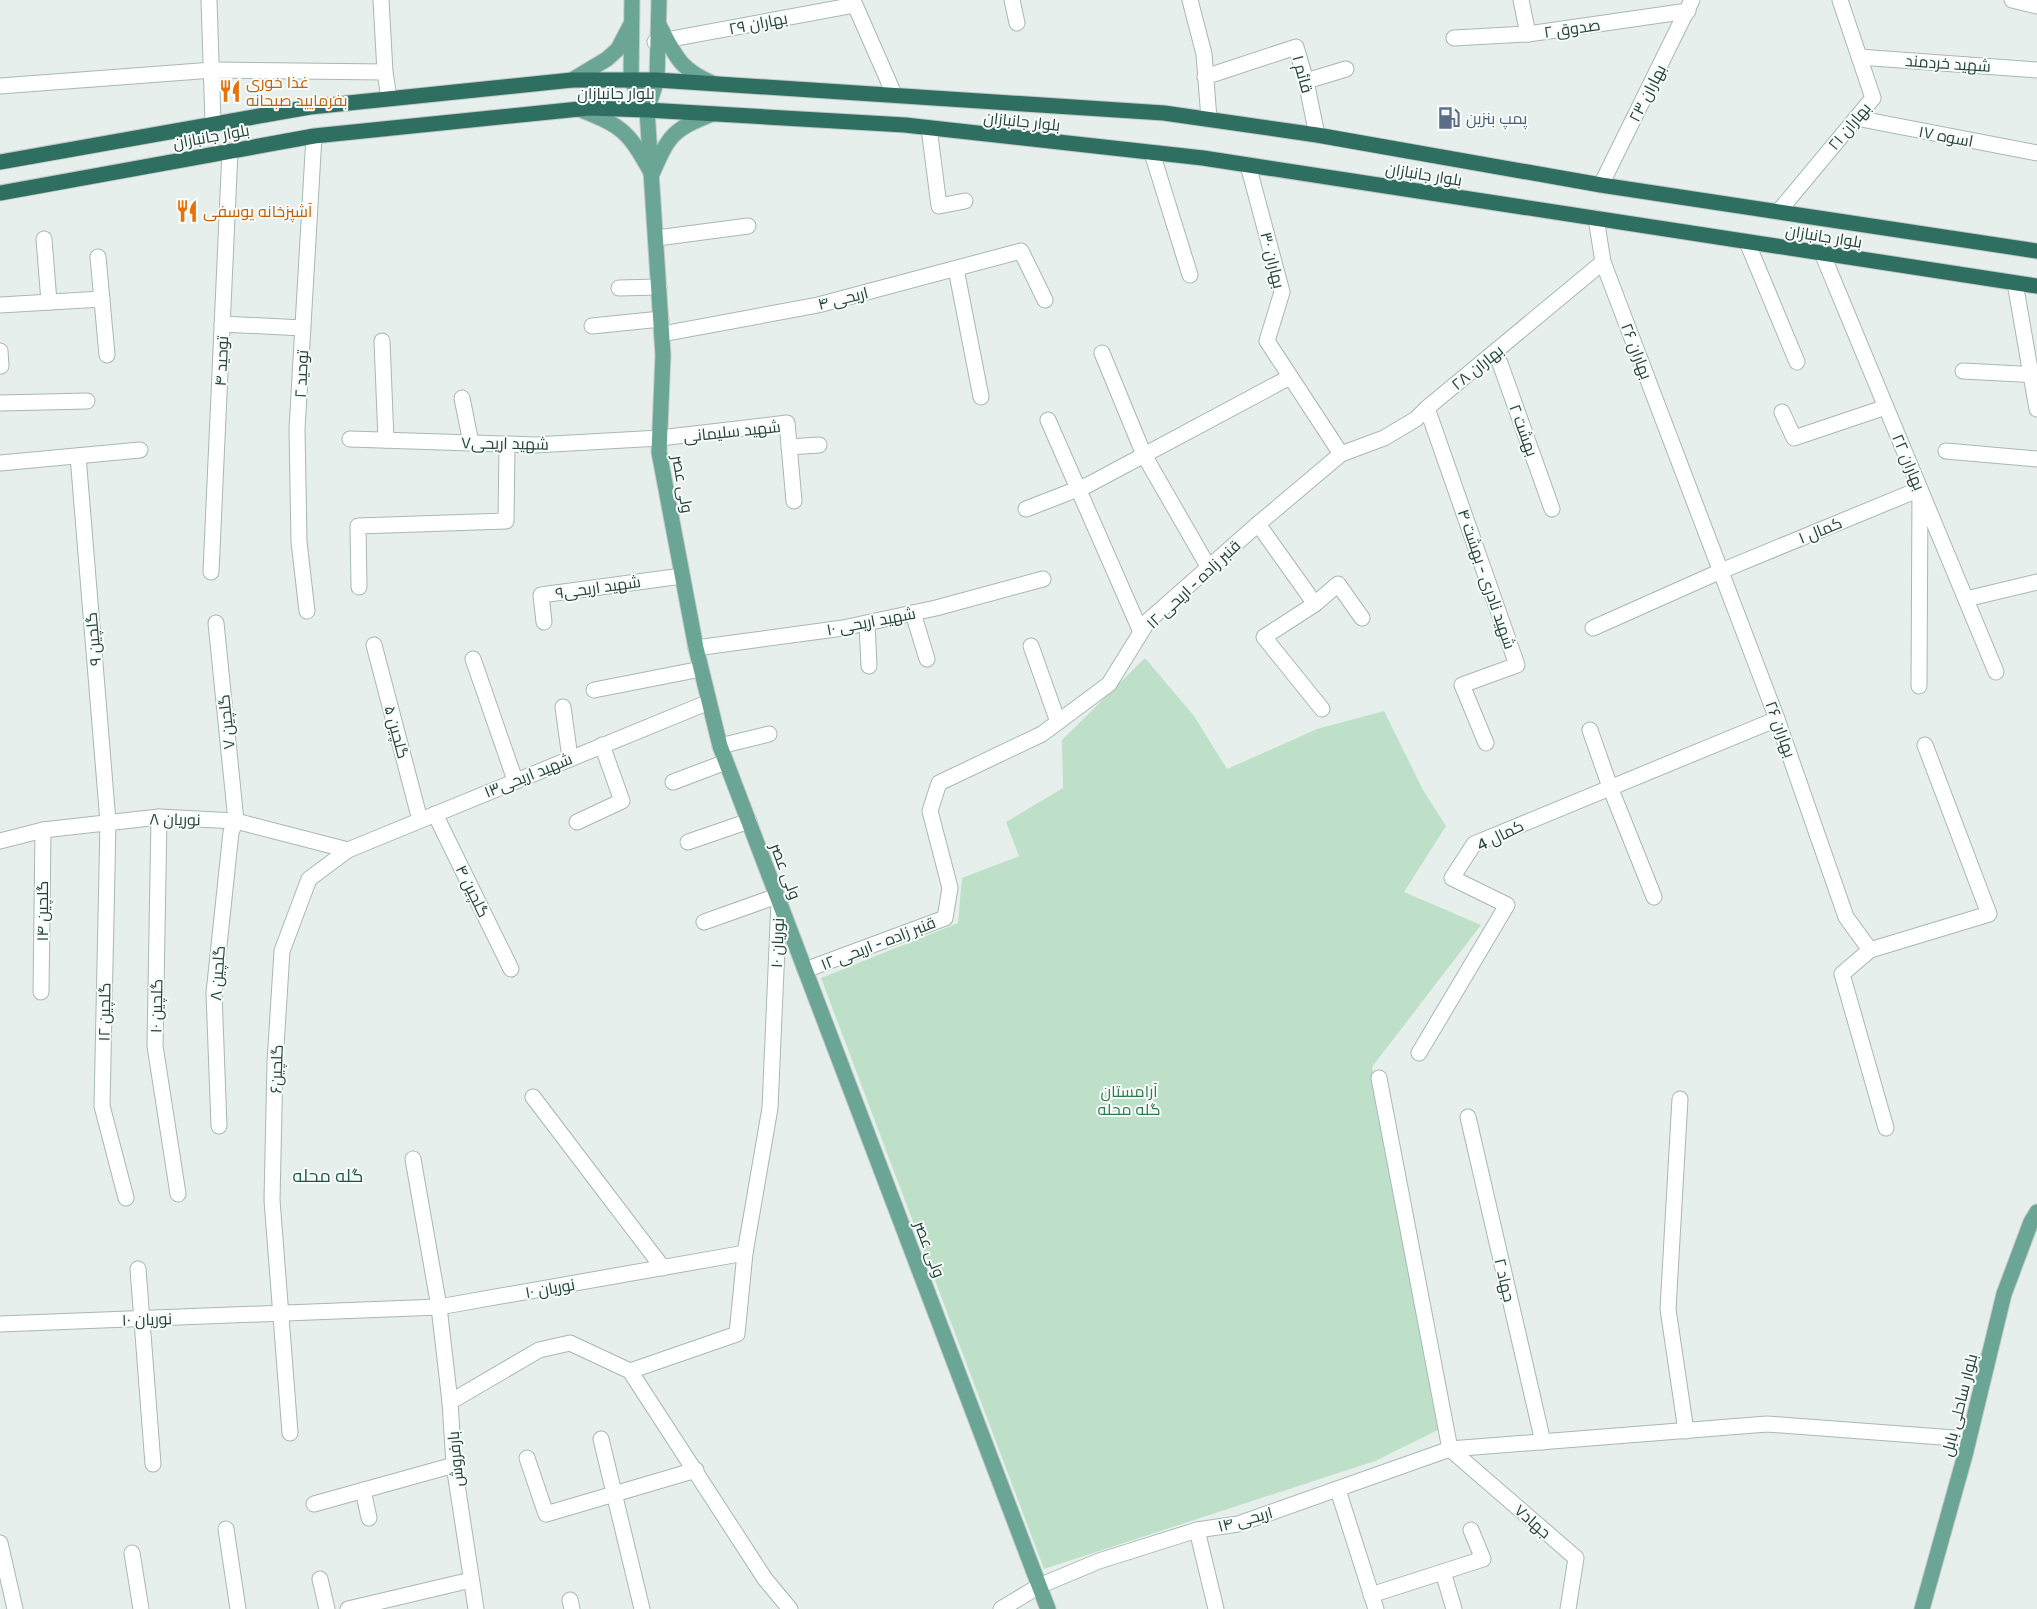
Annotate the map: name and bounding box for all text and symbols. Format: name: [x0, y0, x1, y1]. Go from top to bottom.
street label: بهاران ۲۹: [727, 8, 789, 39]
street label: صدوق ۲: [1543, 14, 1602, 43]
street label: شهید خردمند: [1904, 50, 1992, 77]
street label: قائم ۱: [1286, 53, 1318, 96]
street label: بهاران ۲۳: [1624, 61, 1671, 126]
place label: غذا خوری بفرمایید صبحانه: [246, 72, 348, 110]
restaurant icon: غذا خوری بفرمایید صبحانه: [217, 78, 243, 104]
street label: بلوار جانبازان: [577, 83, 655, 104]
street label: بهاران ۲۱: [1823, 98, 1875, 155]
fuel station icon: پمپ بنزین: [1436, 105, 1462, 131]
street label: بلوار جانبازان: [982, 107, 1062, 136]
place label: پمپ بنزین: [1466, 108, 1528, 130]
street label: بلوار جانبازان: [171, 119, 251, 154]
street label: اسوه ۱۷: [1917, 121, 1975, 151]
street label: بلوار جانبازان: [1384, 158, 1464, 191]
restaurant icon: آشپزخانه یوسفی: [174, 198, 200, 224]
place label: آشپزخانه یوسفی: [203, 201, 313, 223]
street label: بلوار جانبازان: [1784, 220, 1864, 253]
street label: بهاران ۳۰: [1255, 230, 1290, 291]
street label: اریحی ۴: [816, 282, 871, 315]
street label: بهاران ۲۶: [1616, 320, 1657, 382]
street label: توحید ۴: [210, 335, 232, 387]
street label: بهاران ۲۸: [1447, 340, 1508, 395]
street label: توحید ۲: [290, 349, 312, 399]
street label: بهشت ۲: [1504, 401, 1543, 459]
street label: شهید سلیمانی: [682, 416, 782, 447]
street label: بهاران ۲۲: [1887, 431, 1930, 494]
street label: شهید اریحی۷: [461, 432, 549, 455]
street label: ولی عصر: [667, 452, 698, 515]
street label: شهید نادری - بهشت ۴: [1453, 506, 1520, 652]
street label: کمال ۱: [1795, 512, 1845, 549]
street label: قنبر زاده - اریحی ۱۲: [1142, 535, 1245, 633]
street label: شهید اریحی۹: [554, 571, 642, 604]
street label: شهید اریحی ۱۰: [825, 603, 918, 640]
street label: گلچین ۹: [81, 611, 107, 667]
street label: گلچین ۷: [213, 693, 241, 751]
street label: بهاران ۲۶: [1761, 698, 1800, 760]
street label: گلچین ۵: [378, 703, 414, 761]
street label: شهید اریحی۱۳: [481, 748, 575, 803]
street label: نوریان ۸: [149, 809, 201, 830]
street label: کمال 4: [1473, 815, 1527, 856]
street label: ولی عصر: [765, 839, 806, 902]
street label: گلچین ۴: [450, 862, 494, 921]
street label: گلچین ۱۴: [32, 881, 54, 941]
street label: قنبر زاده - اریحی ۱۲: [818, 912, 939, 975]
street label: نوریان ۱۰: [766, 917, 789, 969]
street label: گلچین ۸: [205, 945, 231, 1001]
street label: گلچین ۱۰: [146, 979, 168, 1033]
street label: گلچین ۱۲: [93, 983, 117, 1042]
street label: گلچین۶: [265, 1044, 289, 1094]
park label: آرامستان گله محله: [1097, 1081, 1161, 1119]
district label: گله محله: [293, 1164, 363, 1186]
street label: ولی عصر: [909, 1217, 950, 1280]
street label: جهاد ۲: [1489, 1256, 1520, 1304]
street label: نوریان ۱۰: [523, 1274, 577, 1303]
street label: نوریان ۱۰: [121, 1308, 173, 1331]
street label: بلوار ساحلی بابل: [1937, 1352, 1982, 1459]
street label: بارفروش: [443, 1430, 468, 1488]
street label: جهاد۷: [1510, 1500, 1555, 1543]
street label: اریحی ۱۴: [1215, 1502, 1275, 1537]

